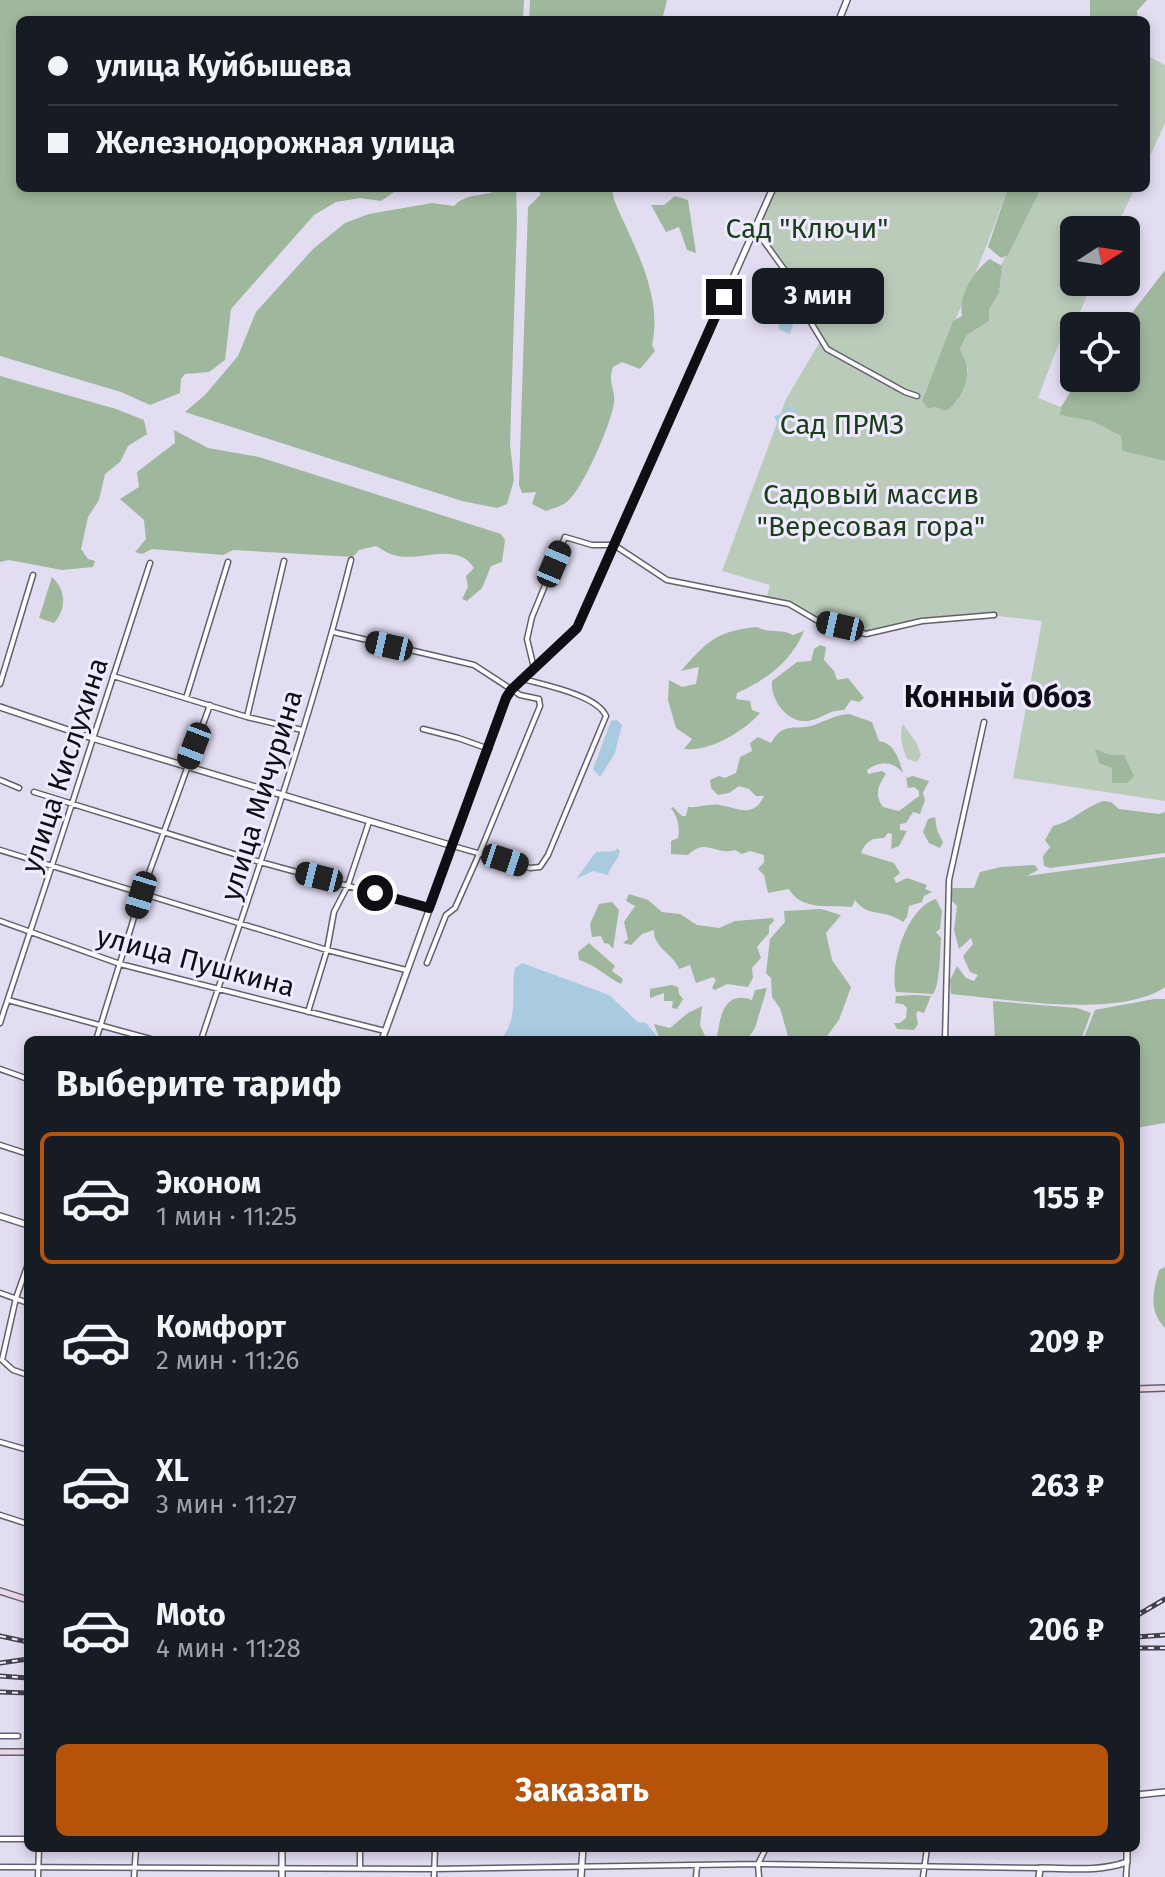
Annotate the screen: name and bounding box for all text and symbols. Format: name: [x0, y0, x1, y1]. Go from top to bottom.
text: улица Куйбышева: [96, 48, 352, 84]
text: Железнодорожная улица: [96, 125, 455, 161]
park label: Сад "Ключи": [726, 212, 888, 245]
north arrow: [1060, 216, 1140, 296]
map controls: [1060, 216, 1140, 392]
callout: 3 мин: [752, 269, 884, 325]
route end: [706, 279, 742, 315]
text: 3 мин: [784, 280, 852, 311]
button: locate: [1060, 312, 1140, 392]
park label: Сад ПРМЗ: [780, 408, 904, 441]
park label: Садовый массив "Вересовая гора": [757, 478, 985, 543]
car: [534, 537, 574, 591]
car: [814, 609, 866, 643]
car: [363, 629, 415, 663]
street label: улица Кислухина: [14, 653, 115, 877]
district label: Конный Обоз: [904, 679, 1092, 715]
street label: улица Мичурина: [214, 686, 309, 904]
car: [174, 719, 214, 773]
car: [478, 841, 532, 879]
car: [293, 860, 345, 894]
car: [123, 869, 159, 921]
route start: [357, 875, 393, 911]
street label: улица Пушкина: [93, 919, 298, 1004]
text: Выберите тариф: [56, 1062, 342, 1106]
icon: car: [60, 1162, 132, 1234]
text: Эконом: [156, 1165, 261, 1201]
text: 155 ₽: [1033, 1180, 1104, 1216]
text: 1 мин · 11:25: [156, 1201, 297, 1232]
icon: car: [60, 1306, 132, 1378]
text: Комфорт: [156, 1309, 286, 1345]
text: 209 ₽: [1029, 1324, 1104, 1360]
text: 2 мин · 11:26: [156, 1345, 299, 1376]
icon: car: [60, 1450, 132, 1522]
text: XL: [156, 1453, 189, 1489]
text: 263 ₽: [1031, 1468, 1104, 1504]
text: 3 мин · 11:27: [156, 1489, 297, 1520]
icon: car: [60, 1594, 132, 1666]
text: Moto: [156, 1597, 226, 1633]
text: 206 ₽: [1029, 1612, 1104, 1648]
text: 4 мин · 11:28: [156, 1633, 301, 1664]
button: Заказать: [56, 1744, 1108, 1836]

